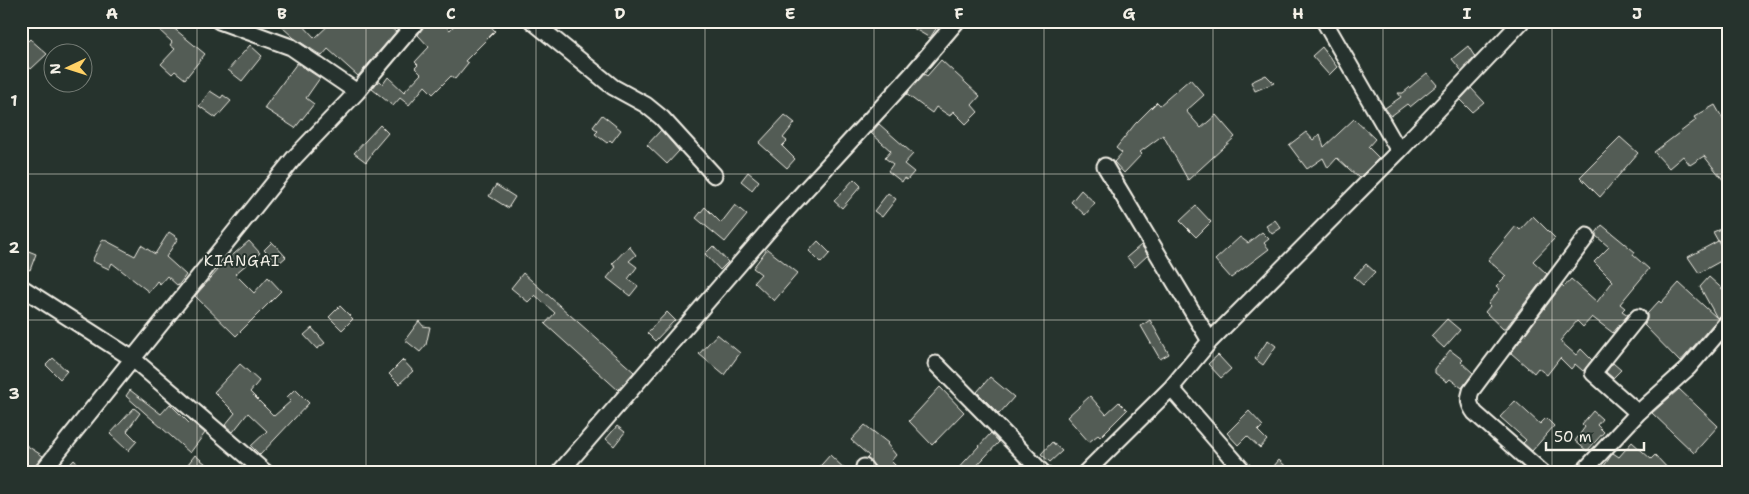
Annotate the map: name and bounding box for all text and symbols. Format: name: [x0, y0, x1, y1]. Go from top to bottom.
text: A: [106, 3, 118, 24]
text: B: [277, 3, 287, 24]
text: C: [446, 3, 456, 24]
text: D: [614, 3, 626, 24]
text: E: [785, 3, 795, 24]
text: F: [954, 3, 964, 24]
text: G: [1123, 3, 1136, 24]
text: H: [1292, 3, 1304, 24]
text: I: [1463, 3, 1472, 24]
text: J: [1632, 3, 1642, 24]
north arrow: [42, 42, 92, 92]
text: N: [46, 63, 64, 75]
text: 1: [10, 90, 18, 111]
text: 2: [8, 237, 20, 258]
district label: KIANGAI: [204, 251, 280, 271]
text: 3: [8, 383, 20, 404]
scale bar: [1546, 419, 1644, 451]
text: 50 m: [1554, 427, 1592, 447]

